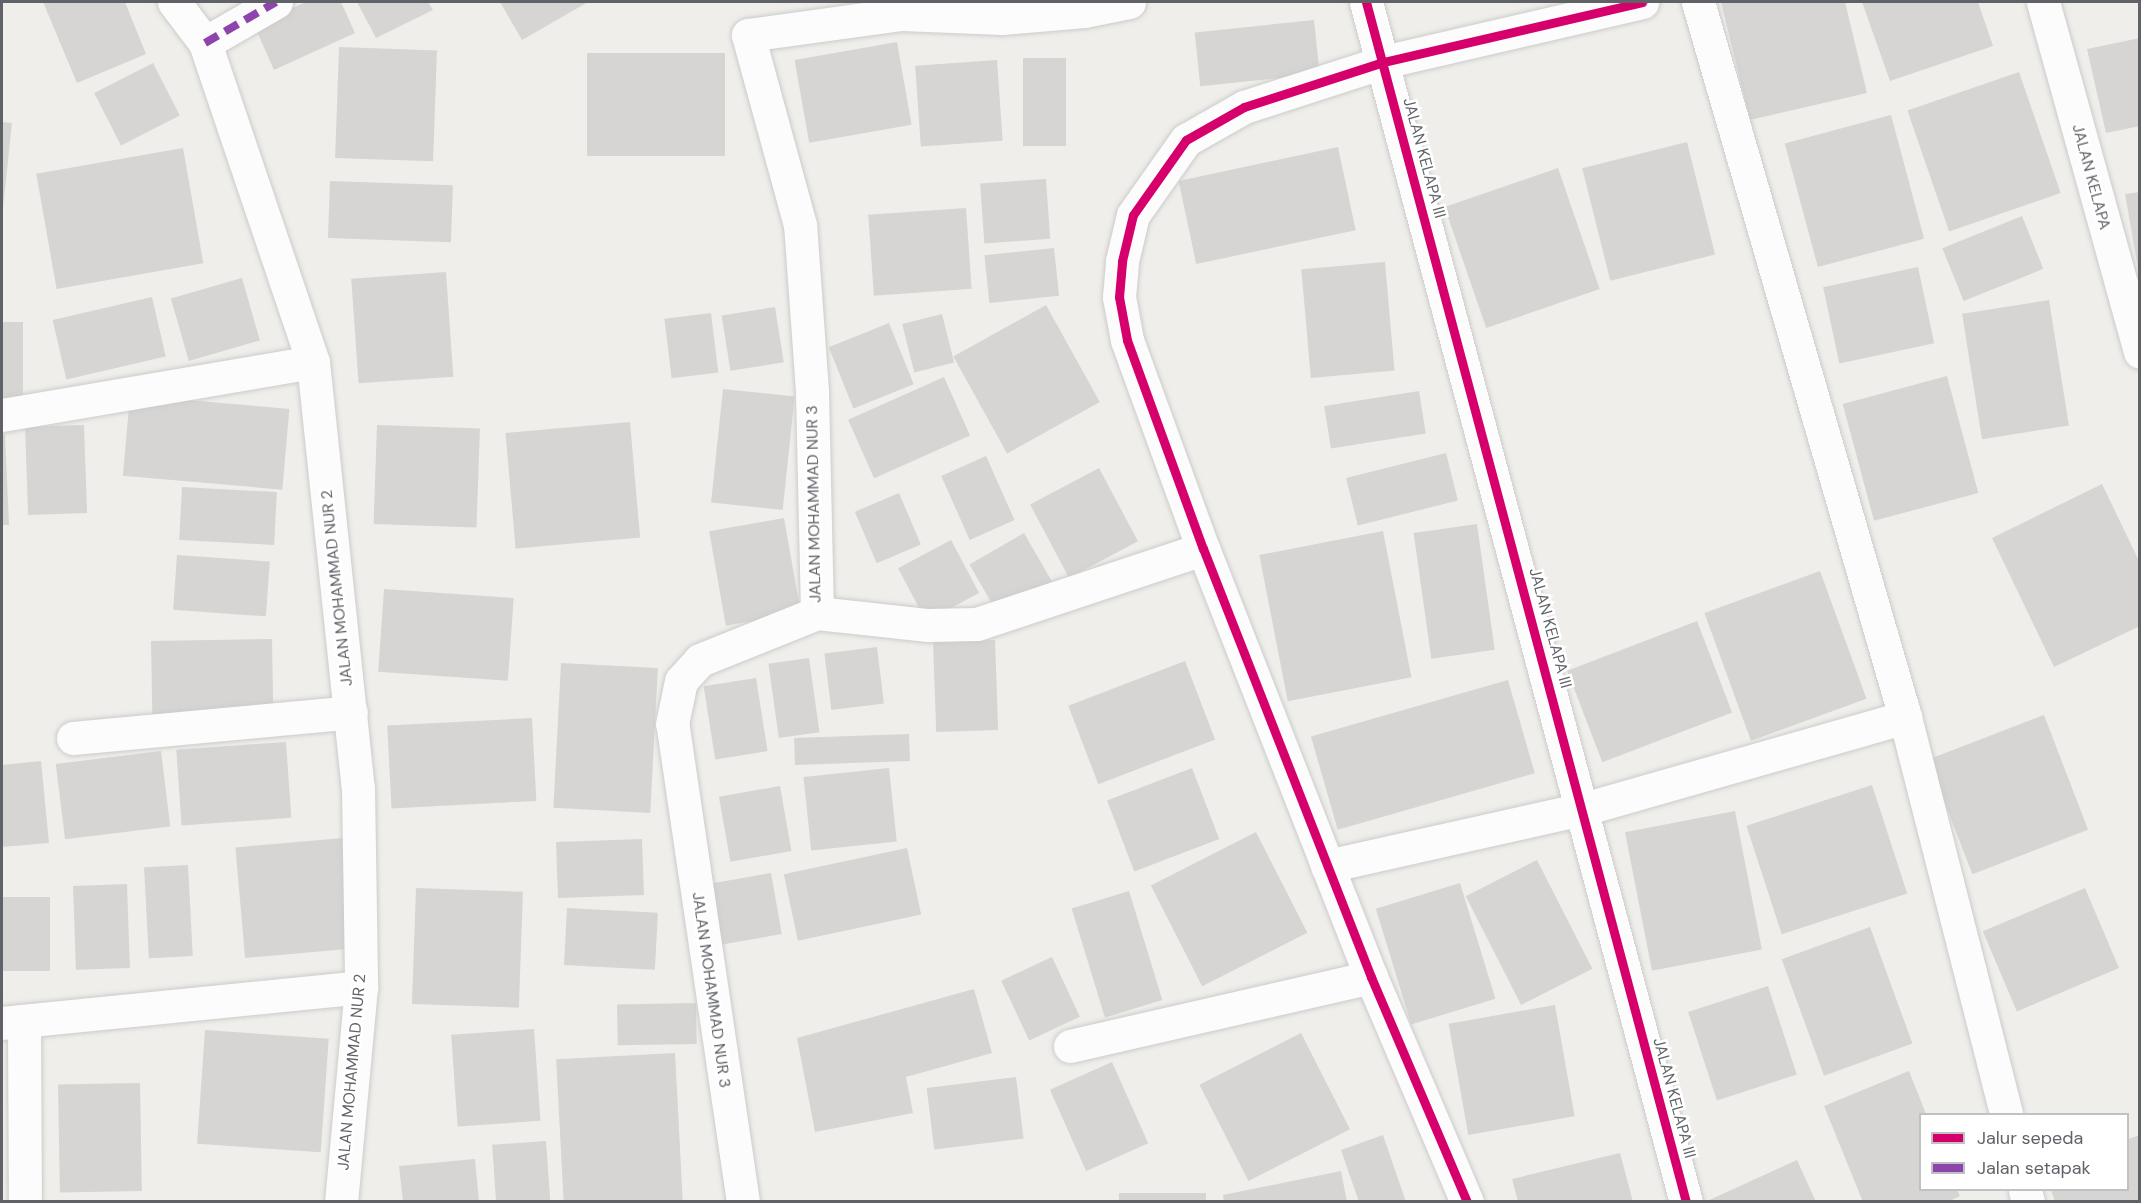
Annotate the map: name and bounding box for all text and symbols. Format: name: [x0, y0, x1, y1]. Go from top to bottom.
street label: JALAN KELAPA III: [1399, 96, 1449, 220]
street label: JALAN KELAPA: [2068, 122, 2114, 232]
street label: JALAN MOHAMMAD NUR 3: [803, 405, 825, 603]
street label: JALAN MOHAMMAD NUR 2: [317, 489, 357, 687]
street label: JALAN KELAPA III: [1525, 566, 1575, 690]
street label: JALAN MOHAMMAD NUR 3: [688, 891, 734, 1089]
street label: JALAN MOHAMMAD NUR 2: [334, 973, 370, 1171]
street label: JALAN KELAPA III: [1649, 1036, 1699, 1160]
legend: [1919, 1113, 2129, 1191]
text: Jalur sepeda: [1977, 1126, 2083, 1150]
text: Jalan setapak: [1977, 1156, 2091, 1180]

